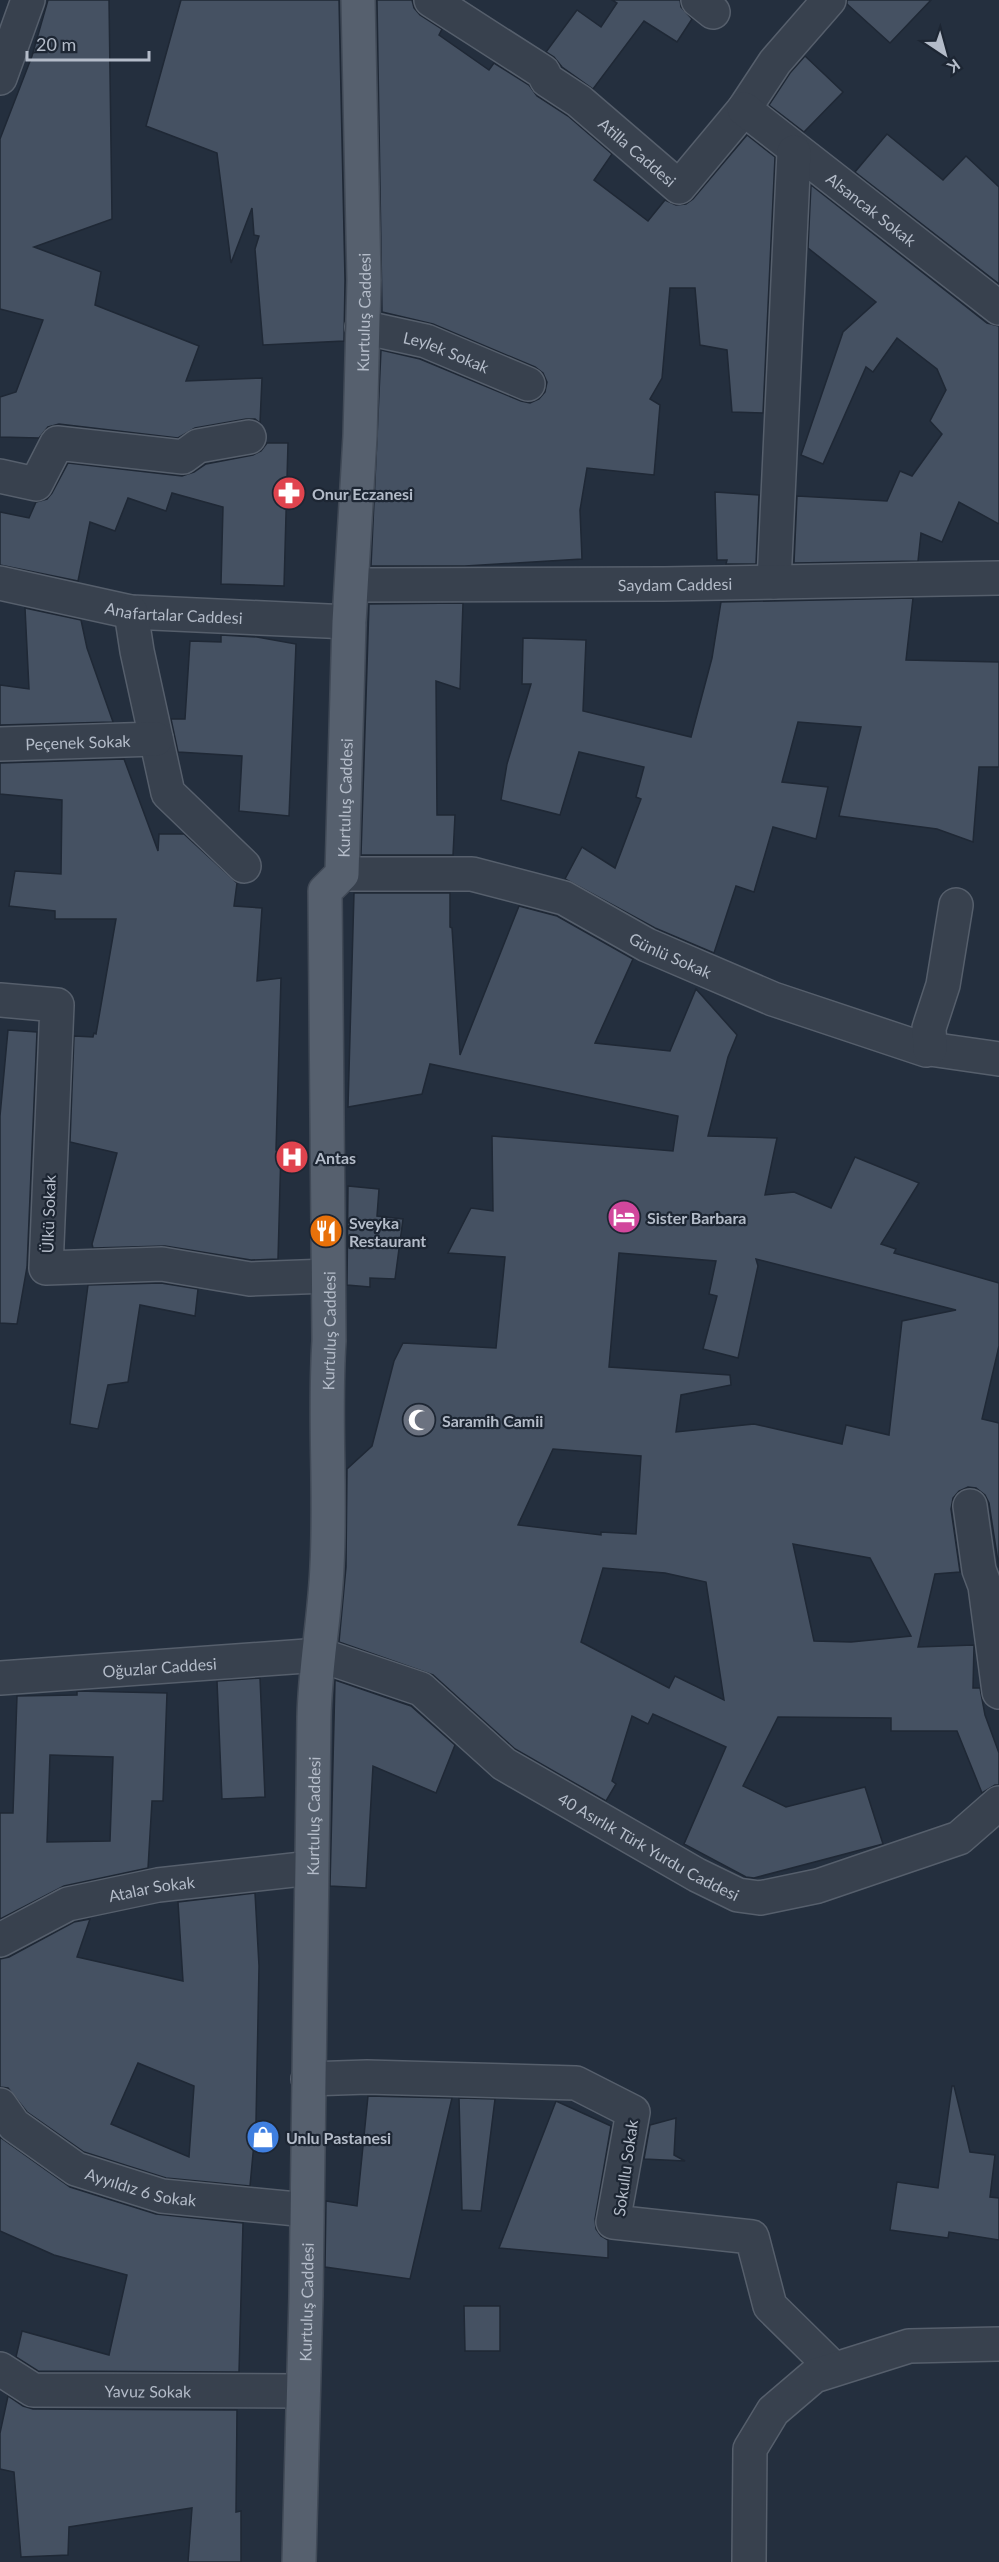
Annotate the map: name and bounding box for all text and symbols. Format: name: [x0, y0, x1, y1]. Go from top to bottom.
scale bar: [27, 24, 148, 62]
north arrow: [915, 24, 975, 84]
text: 20 m: [36, 33, 76, 55]
text: K: [943, 56, 964, 78]
street label: Atilla Caddesi: [595, 113, 680, 190]
street label: Alsancak Sokak: [823, 168, 921, 250]
street label: Kurtuluş Caddesi: [352, 253, 374, 372]
street label: Leylek Sokak: [402, 327, 493, 376]
pharmacy icon: Onur Eczanesi: [271, 475, 307, 511]
place label: Onur Eczanesi: [312, 484, 413, 503]
street label: Saydam Caddesi: [618, 573, 732, 594]
street label: Anafartalar Caddesi: [103, 597, 243, 627]
street label: Peçenek Sokak: [25, 730, 132, 753]
street label: Kurtuluş Caddesi: [333, 738, 355, 858]
street label: Günlü Sokak: [626, 928, 716, 981]
hospital icon: Antas: [274, 1139, 310, 1175]
place label: Antas: [314, 1148, 356, 1167]
street label: Ülkü Sokak: [37, 1174, 59, 1254]
hotel icon: Sister Barbara: [606, 1199, 642, 1235]
place label: Sister Barbara: [647, 1208, 746, 1227]
restaurant icon: Sveyka Restaurant: [308, 1213, 344, 1249]
place label: Sveyka Restaurant: [349, 1213, 426, 1250]
street label: Kurtuluş Caddesi: [318, 1271, 339, 1391]
mosque icon: Saramih Camii: [401, 1402, 437, 1438]
place label: Saramih Camii: [442, 1411, 543, 1430]
street label: Oğuzlar Caddesi: [102, 1653, 217, 1680]
street label: Kurtuluş Caddesi: [302, 1756, 323, 1876]
street label: 40 Asırlık Türk Yurdu Caddesi: [555, 1788, 743, 1904]
street label: Atalar Sokak: [107, 1871, 196, 1905]
street label: Sokullu Sokak: [609, 2118, 641, 2217]
shop icon: Unlu Pastanesi: [245, 2119, 281, 2155]
place label: Unlu Pastanesi: [286, 2128, 391, 2147]
street label: Ayyıldız 6 Sokak: [83, 2163, 198, 2209]
street label: Kurtuluş Caddesi: [295, 2242, 316, 2362]
street label: Yavuz Sokak: [105, 2381, 192, 2400]

